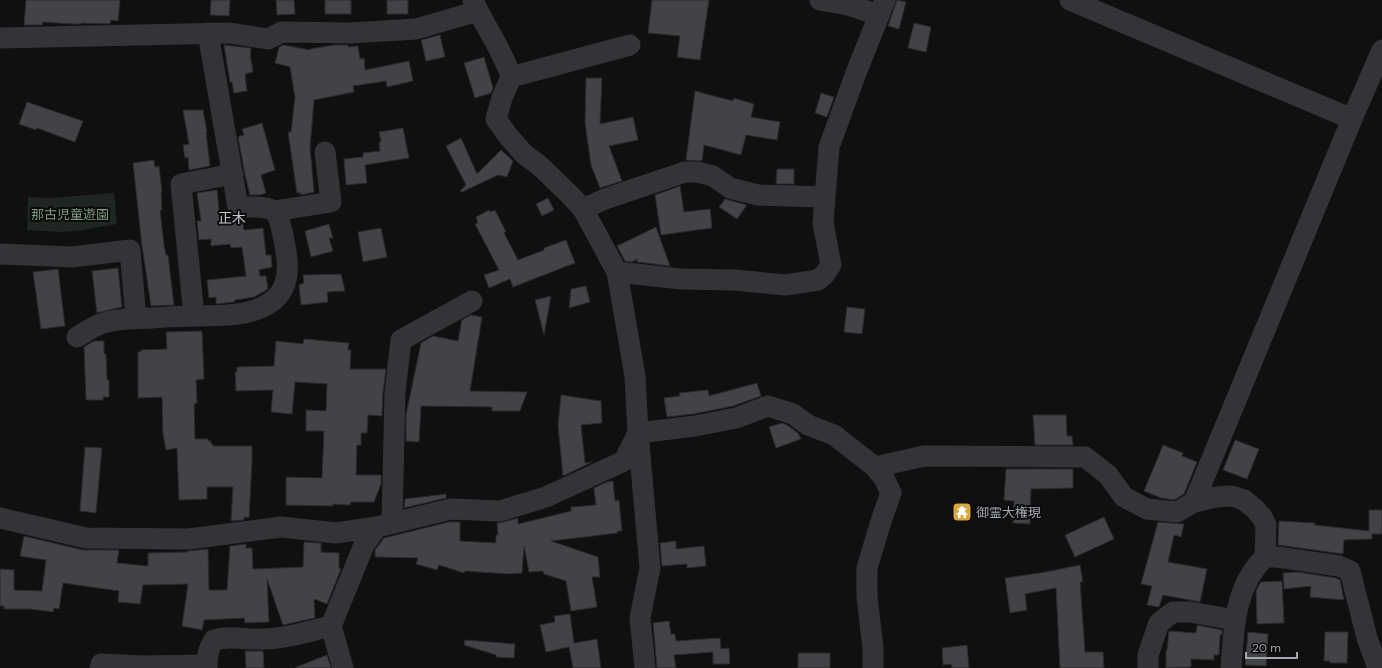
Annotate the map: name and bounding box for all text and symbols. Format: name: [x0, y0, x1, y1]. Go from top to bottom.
park label: 那古児童遊園: [31, 206, 109, 223]
district label: 正木: [218, 209, 246, 227]
temple icon: 御霊大権現: [951, 501, 973, 523]
place label: 御霊大権現: [976, 504, 1041, 521]
scale bar: [1246, 634, 1297, 660]
text: 20 m: [1252, 640, 1281, 656]

